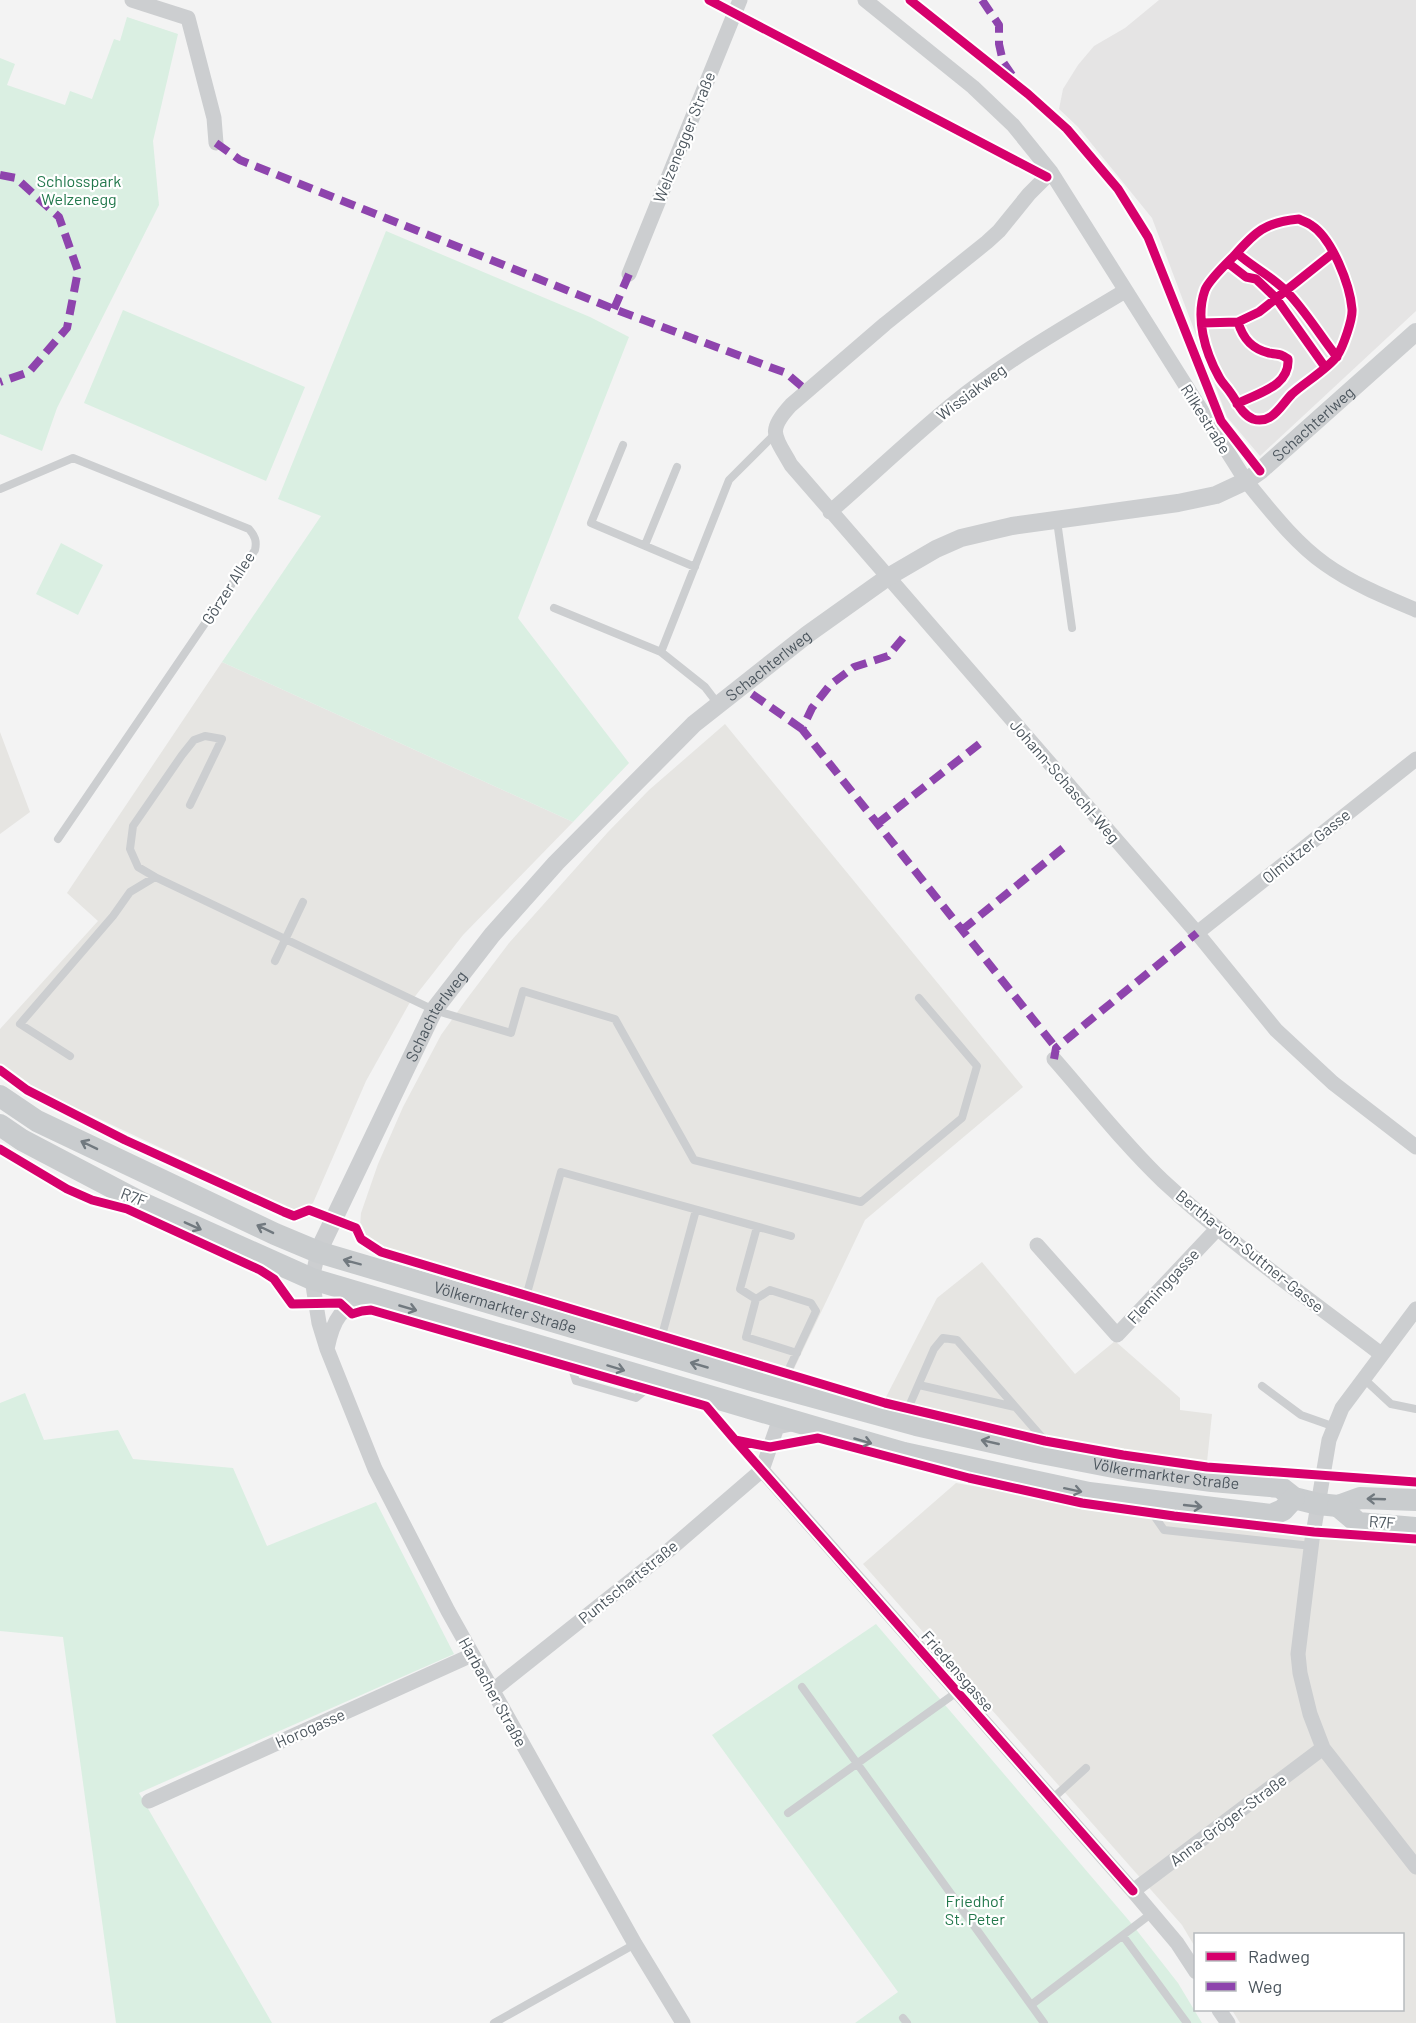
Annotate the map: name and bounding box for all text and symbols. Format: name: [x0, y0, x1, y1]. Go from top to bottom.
street label: Welzenegger Straße: [649, 69, 718, 205]
park label: Schlosspark Welzenegg: [37, 171, 121, 208]
street label: Wissiakweg: [932, 359, 1009, 424]
street label: Rilkestraße: [1178, 380, 1235, 457]
street label: Schachterlweg: [1268, 382, 1358, 465]
street label: Görzer Allee: [197, 548, 258, 628]
street label: Schachterlweg: [721, 625, 814, 704]
street label: Johann-Schaschl-Weg: [1006, 715, 1124, 846]
street label: Olmützer Gasse: [1258, 804, 1353, 887]
street label: Schachterlweg: [401, 966, 470, 1064]
one-way arrow: [80, 1139, 98, 1151]
street label: R7F: [118, 1183, 150, 1210]
street label: Bertha-von-Suttner-Gasse: [1173, 1185, 1328, 1316]
one-way arrow: [183, 1221, 201, 1233]
one-way arrow: [256, 1223, 274, 1235]
street label: Fleminggasse: [1123, 1244, 1202, 1327]
one-way arrow: [343, 1256, 362, 1268]
street label: Völkermarkter Straße: [432, 1277, 579, 1337]
one-way arrow: [398, 1303, 417, 1314]
one-way arrow: [690, 1358, 709, 1370]
one-way arrow: [606, 1363, 625, 1374]
one-way arrow: [853, 1436, 872, 1447]
one-way arrow: [981, 1436, 1001, 1447]
street label: Völkermarkter Straße: [1091, 1453, 1240, 1492]
one-way arrow: [1063, 1485, 1083, 1496]
one-way arrow: [1367, 1493, 1387, 1504]
one-way arrow: [1182, 1501, 1202, 1512]
street label: R7F: [1368, 1511, 1396, 1532]
street label: Puntschartstraße: [574, 1536, 681, 1627]
street label: Friedensgasse: [918, 1626, 999, 1715]
street label: Harbacher Straße: [455, 1634, 531, 1750]
street label: Horogasse: [272, 1704, 347, 1751]
street label: Anna-Gröger-Straße: [1166, 1770, 1290, 1870]
park label: Friedhof St. Peter: [945, 1891, 1005, 1928]
legend: [1194, 1933, 1404, 2011]
text: Radweg: [1248, 1945, 1310, 1967]
text: Weg: [1248, 1975, 1282, 1997]

